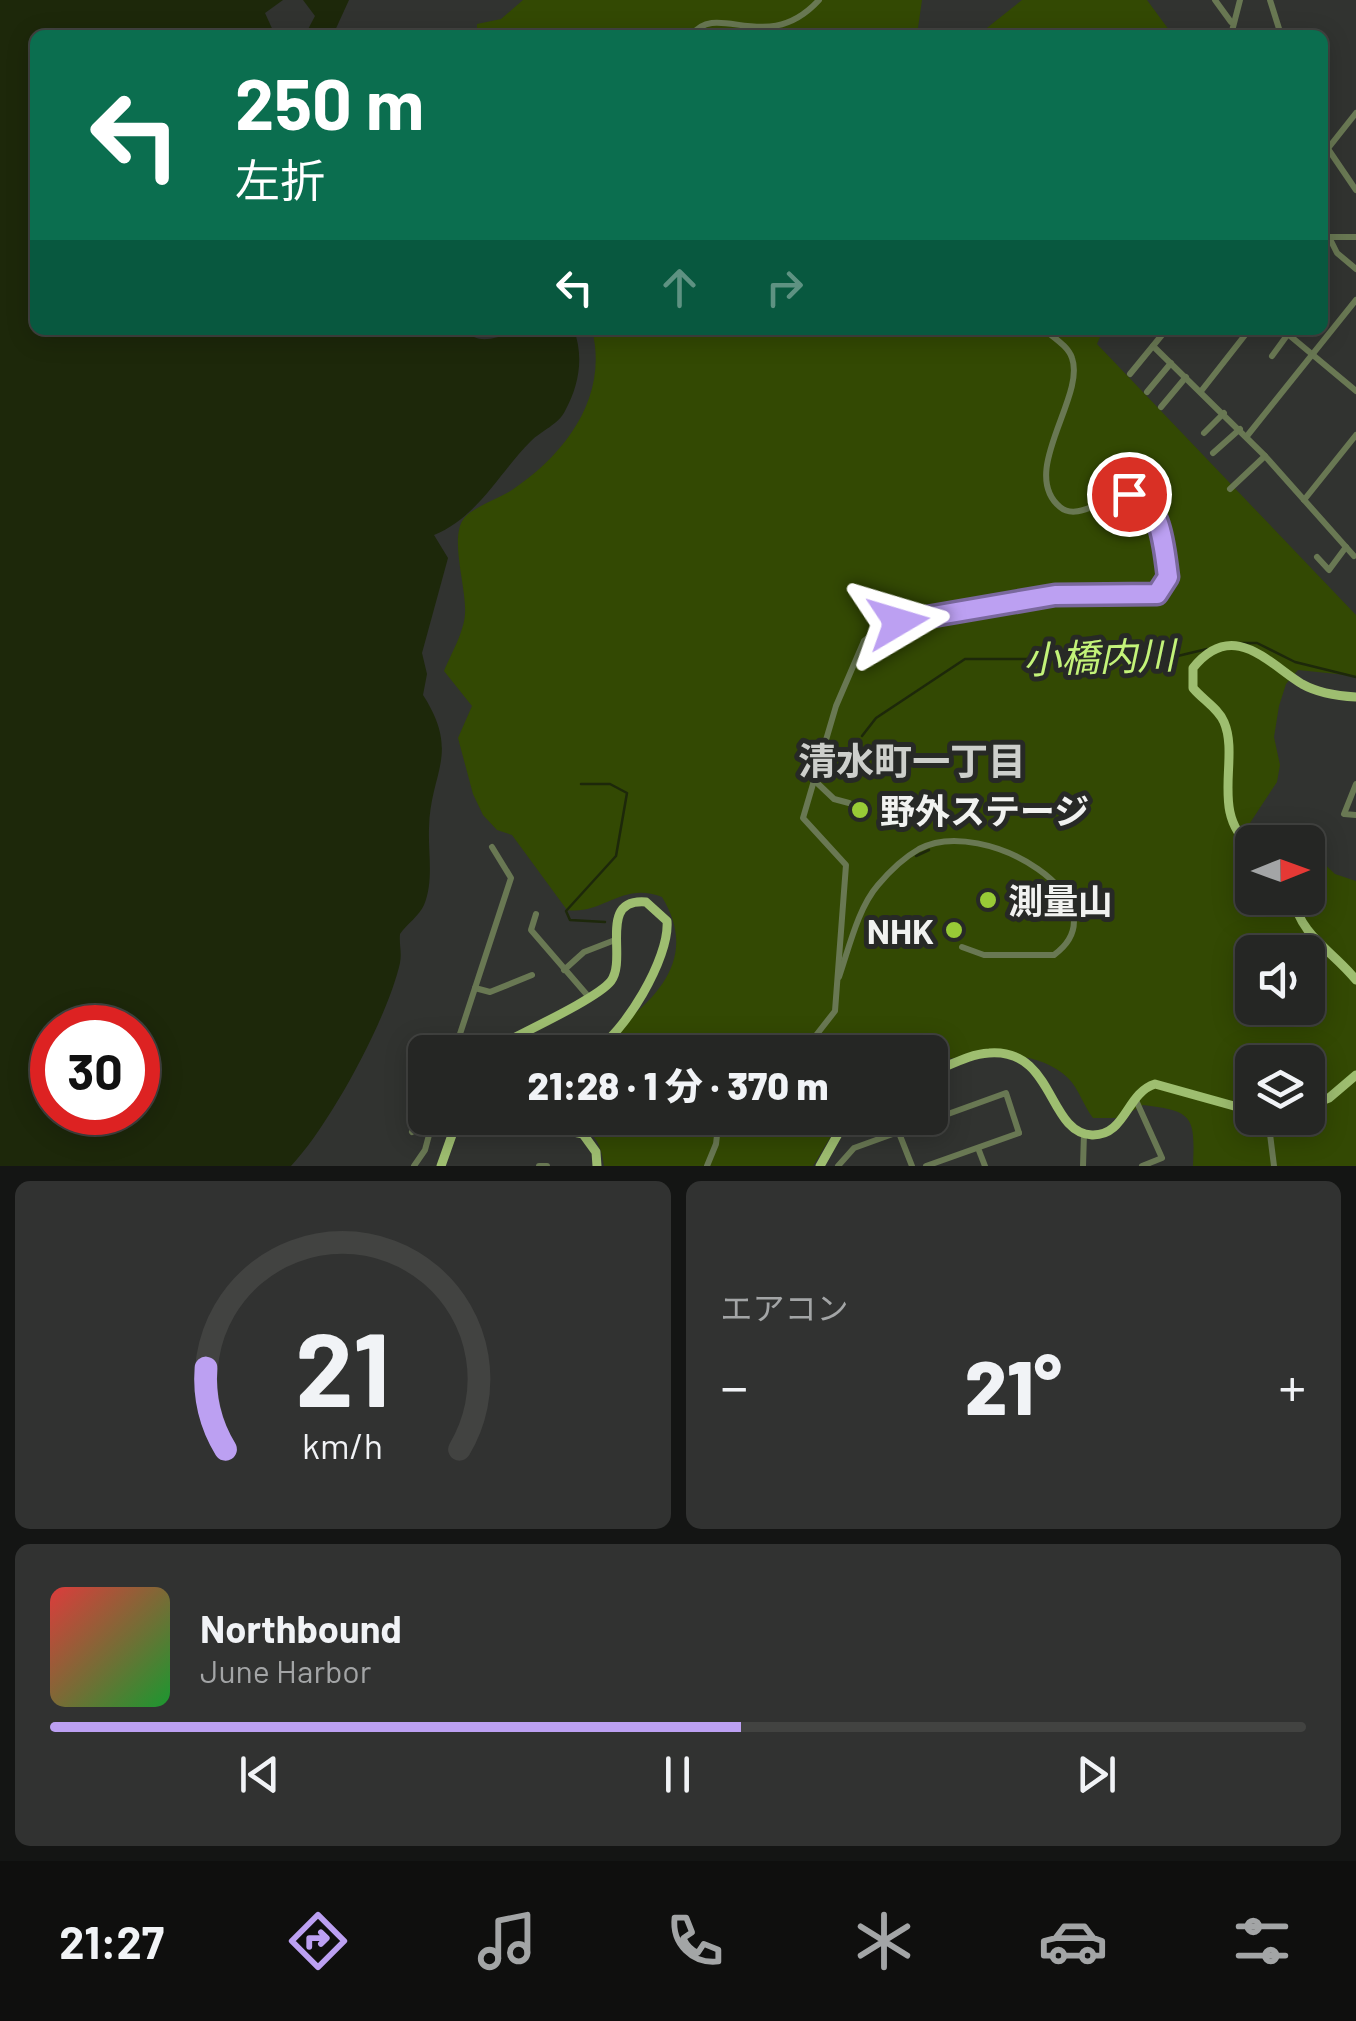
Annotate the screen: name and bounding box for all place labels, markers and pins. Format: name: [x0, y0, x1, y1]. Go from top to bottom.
pin: [1087, 452, 1172, 537]
place label: 野外ステージ: [880, 789, 1089, 831]
marker: 野外ステージ: [849, 799, 871, 821]
place label: 測量山: [1008, 879, 1113, 921]
marker: 測量山: [977, 889, 999, 911]
place label: NHK: [867, 909, 934, 951]
marker: NHK: [943, 919, 965, 941]

